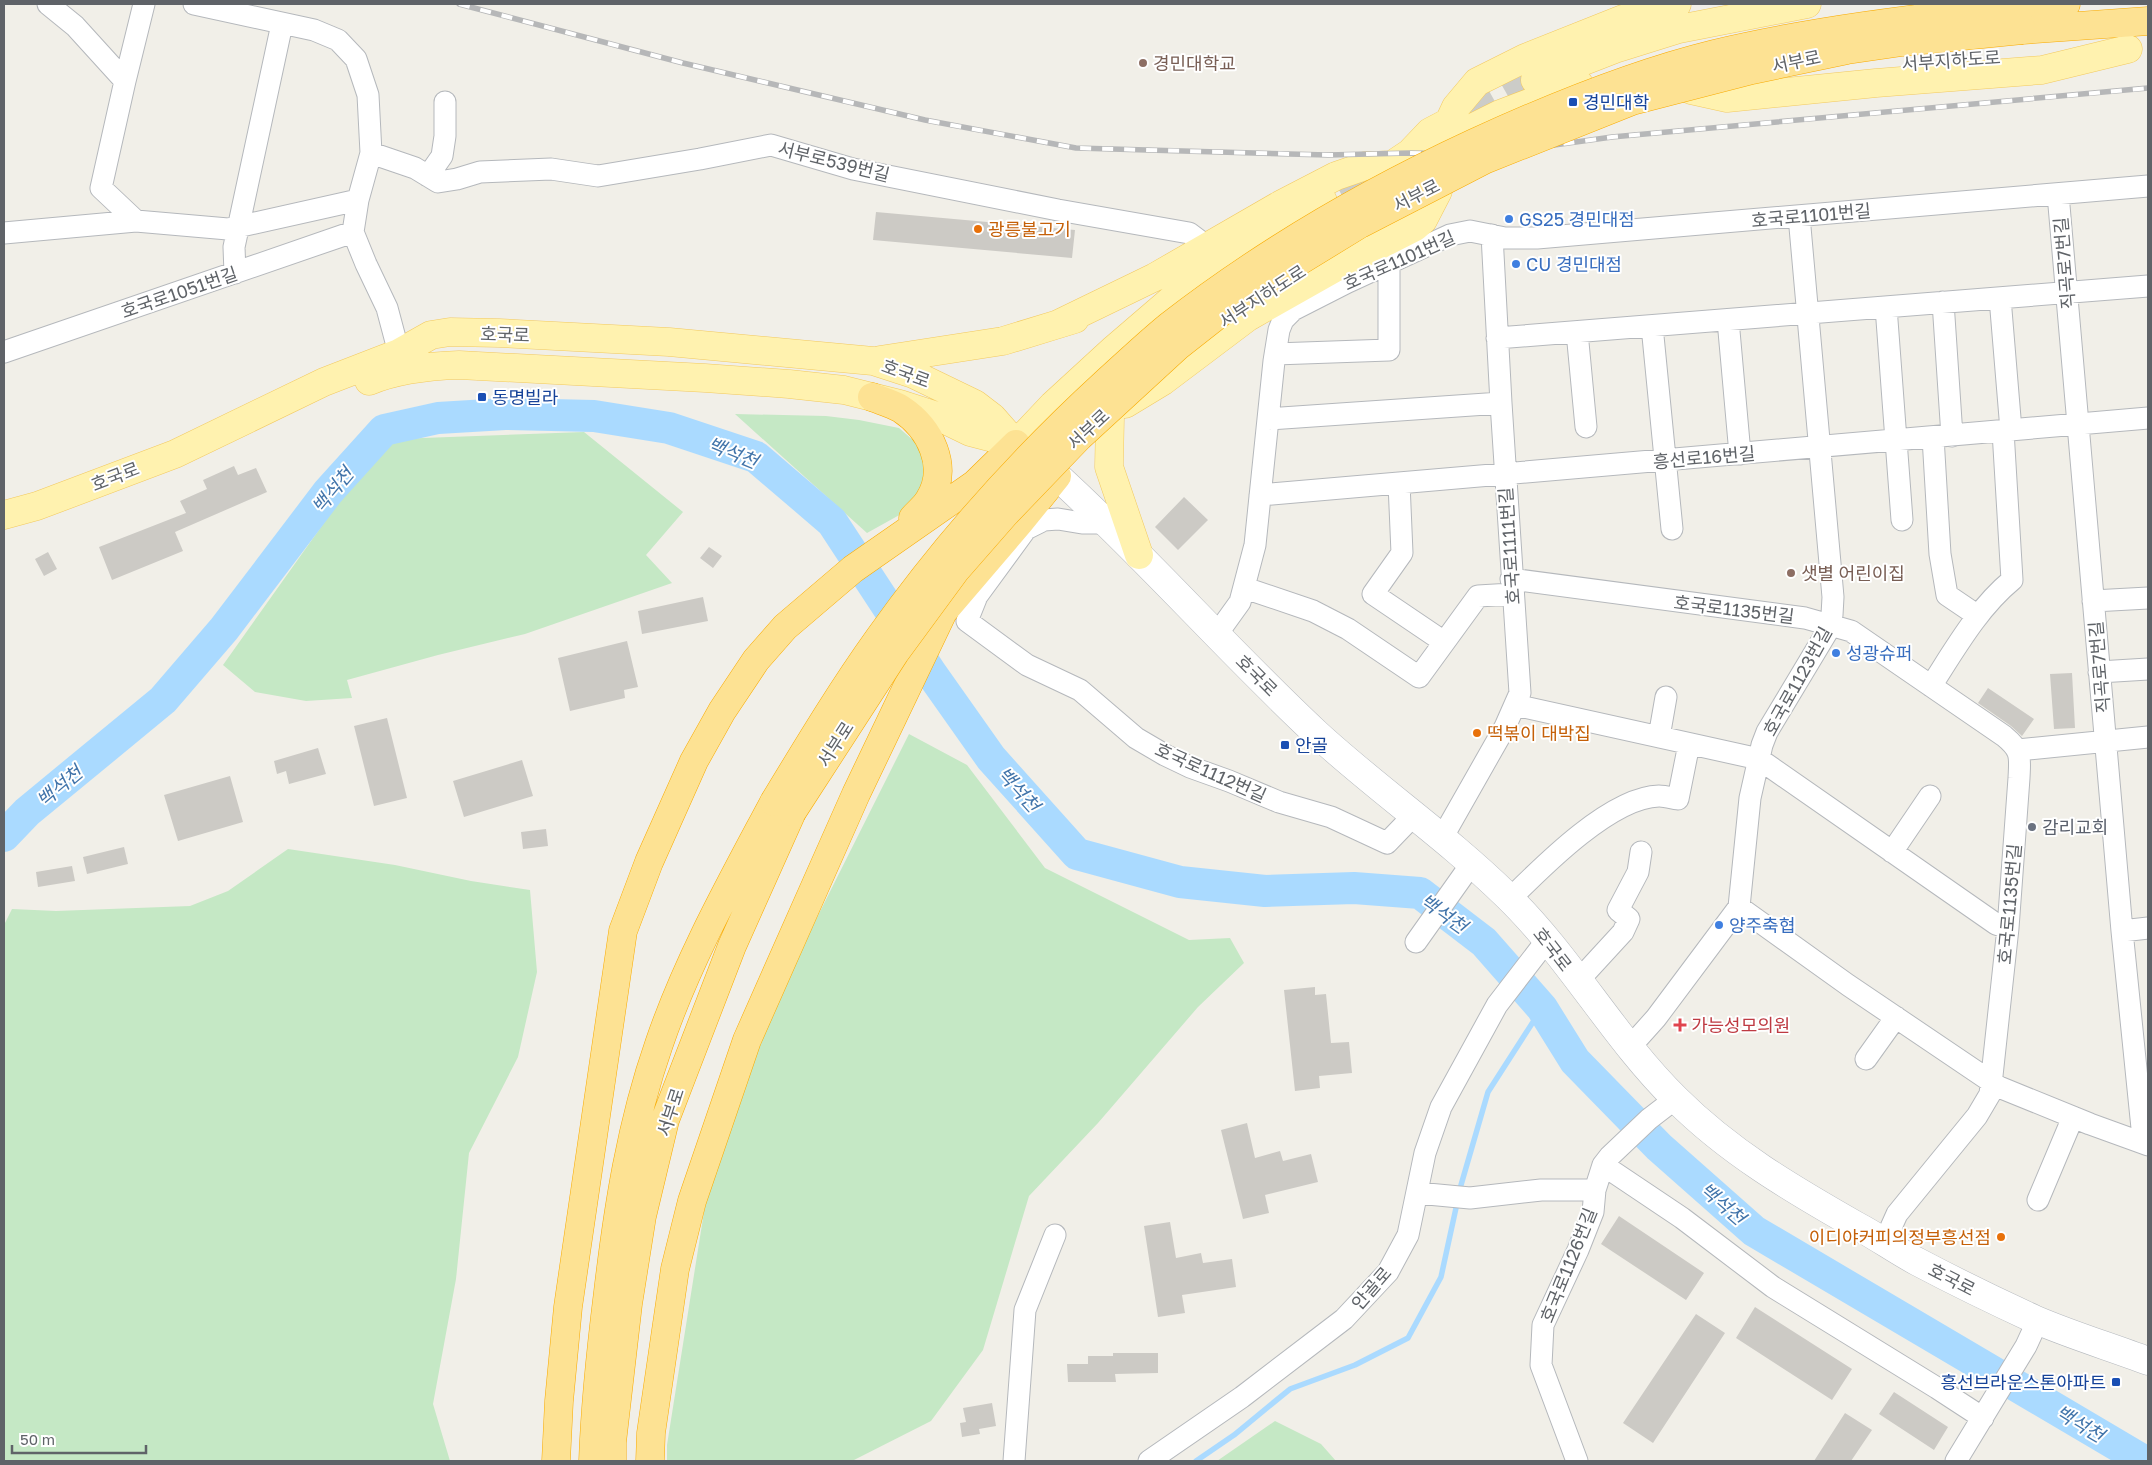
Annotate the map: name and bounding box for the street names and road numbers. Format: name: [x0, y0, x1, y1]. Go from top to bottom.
street label: 서부로: [1769, 45, 1823, 77]
street label: 서부지하도로: [1901, 46, 2001, 74]
street label: 서부로539번길: [776, 136, 892, 186]
street label: 서부로: [1389, 174, 1443, 216]
street label: 호국로1101번길: [1750, 199, 1872, 231]
street label: 직곡로7번길: [2049, 216, 2079, 310]
street label: 호국로1101번길: [1340, 226, 1458, 294]
street label: 서부지하도로: [1214, 260, 1310, 332]
street label: 호국로1051번길: [118, 262, 240, 322]
street label: 호국로: [480, 322, 530, 346]
street label: 호국로: [879, 354, 933, 392]
street label: 서부로: [1062, 404, 1114, 454]
street label: 흥선로16번길: [1652, 442, 1756, 472]
street label: 호국로: [88, 457, 142, 495]
street label: 호국로1111번길: [1494, 487, 1524, 605]
street label: 호국로1135번길: [1672, 591, 1796, 627]
street label: 직곡로7번길: [2084, 620, 2114, 714]
street label: 호국로1123번길: [1758, 623, 1836, 739]
street label: 호국로: [1232, 650, 1282, 700]
street label: 서부로: [812, 717, 858, 771]
street label: 호국로1112번길: [1152, 738, 1270, 806]
street label: 호국로1135번길: [1993, 843, 2025, 965]
street label: 호국로: [1529, 923, 1577, 975]
street label: 서부로: [652, 1085, 688, 1139]
street label: 호국로1126번길: [1535, 1205, 1601, 1325]
street label: 호국로: [1925, 1258, 1979, 1300]
street label: 안골로: [1346, 1262, 1396, 1314]

